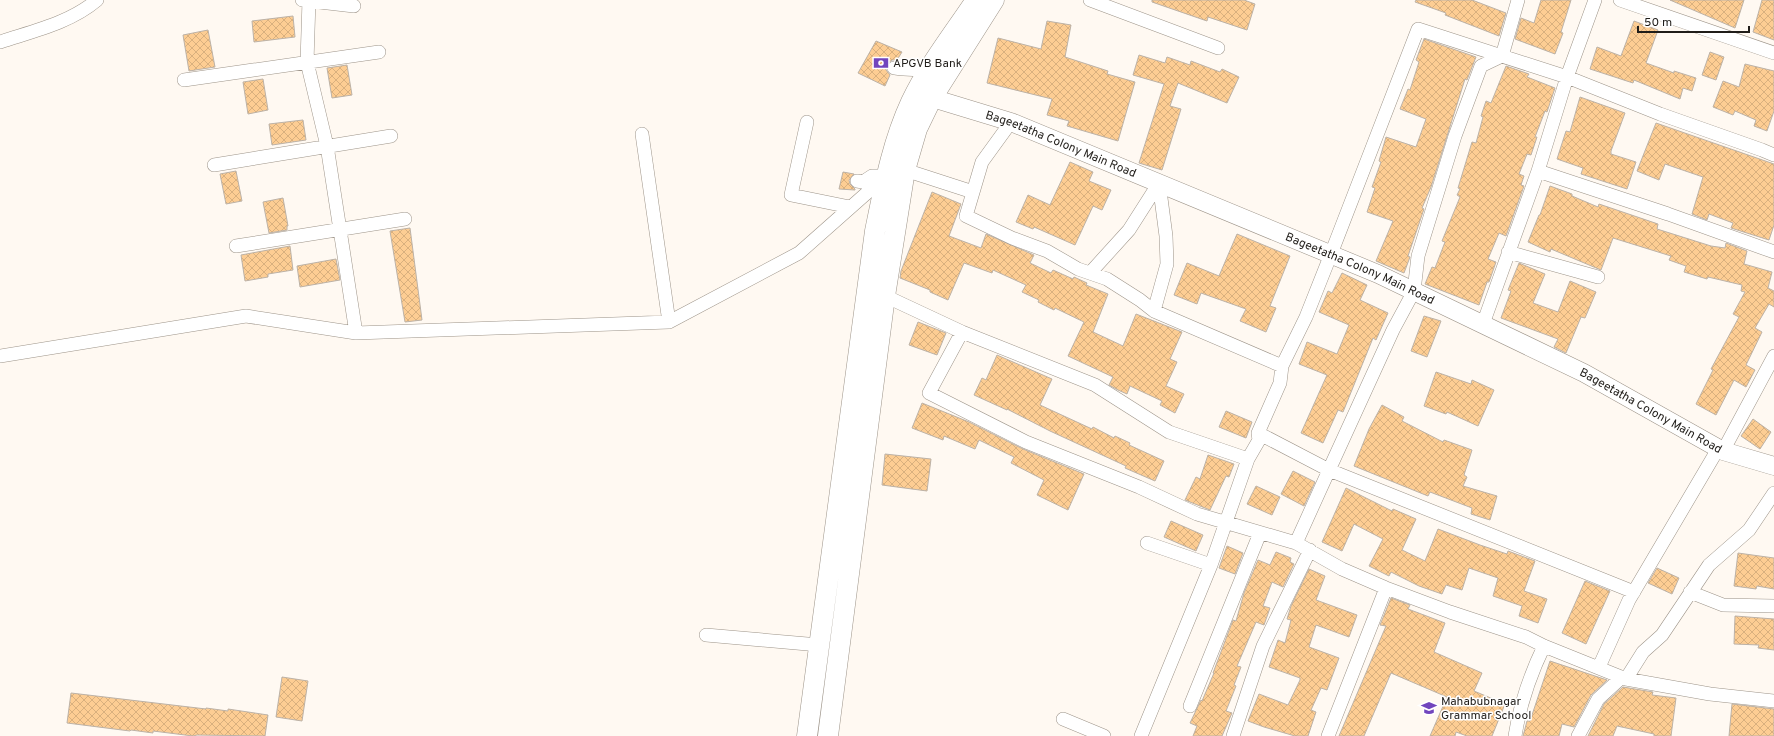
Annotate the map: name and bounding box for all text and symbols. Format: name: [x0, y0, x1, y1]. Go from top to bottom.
scale bar: [1638, 8, 1749, 34]
text: 50 m: [1644, 15, 1672, 31]
bank icon: APGVB Bank: [872, 54, 890, 72]
place label: APGVB Bank: [893, 56, 962, 72]
street label: Bageetatha Colony Main Road: [983, 108, 1139, 182]
street label: Bageetatha Colony Main Road: [1283, 229, 1437, 309]
street label: Bageetatha Colony Main Road: [1576, 365, 1725, 458]
place label: Mahabubnagar Grammar School: [1441, 694, 1531, 724]
school or university icon: Mahabubnagar Grammar School: [1420, 699, 1438, 717]

